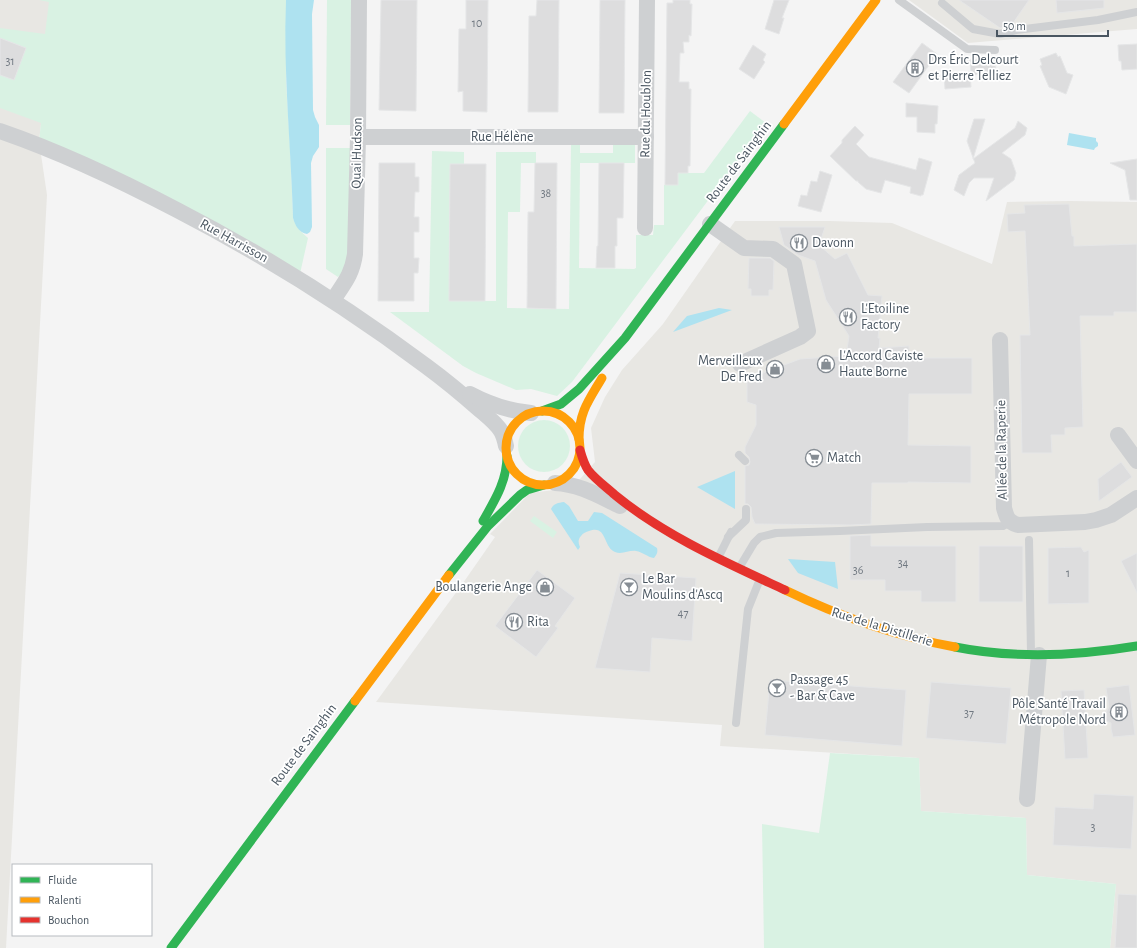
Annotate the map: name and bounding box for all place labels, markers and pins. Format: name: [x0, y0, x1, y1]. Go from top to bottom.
place label: Drs Éric Delcourt et Pierre Telliez: [928, 50, 1019, 83]
building icon: Drs Éric Delcourt et Pierre Telliez: [905, 58, 925, 78]
restaurant icon: Davonn: [789, 233, 809, 253]
place label: Davonn: [812, 236, 854, 250]
place label: L'Etoiline Factory: [861, 302, 909, 332]
restaurant icon: L'Etoiline Factory: [838, 307, 858, 327]
place label: L'Accord Caviste Haute Borne: [839, 349, 923, 379]
place label: Merveilleux De Fred: [698, 354, 762, 384]
shop icon: L'Accord Caviste Haute Borne: [816, 354, 836, 374]
shop icon: Merveilleux De Fred: [765, 359, 785, 379]
supermarket icon: Match: [804, 448, 824, 468]
place label: Match: [827, 451, 861, 465]
place label: Le Bar Moulins d'Ascq: [642, 572, 723, 602]
shop icon: Boulangerie Ange: [535, 577, 555, 597]
bar icon: Le Bar Moulins d'Ascq: [619, 577, 639, 597]
place label: Boulangerie Ange: [435, 580, 532, 594]
restaurant icon: Rita: [504, 612, 524, 632]
place label: Rita: [527, 615, 550, 629]
place label: Passage 45 - Bar & Cave: [790, 673, 855, 703]
bar icon: Passage 45 - Bar & Cave: [767, 678, 787, 698]
place label: Pôle Santé Travail Métropole Nord: [1012, 697, 1106, 727]
building icon: Pôle Santé Travail Métropole Nord: [1109, 702, 1129, 722]

